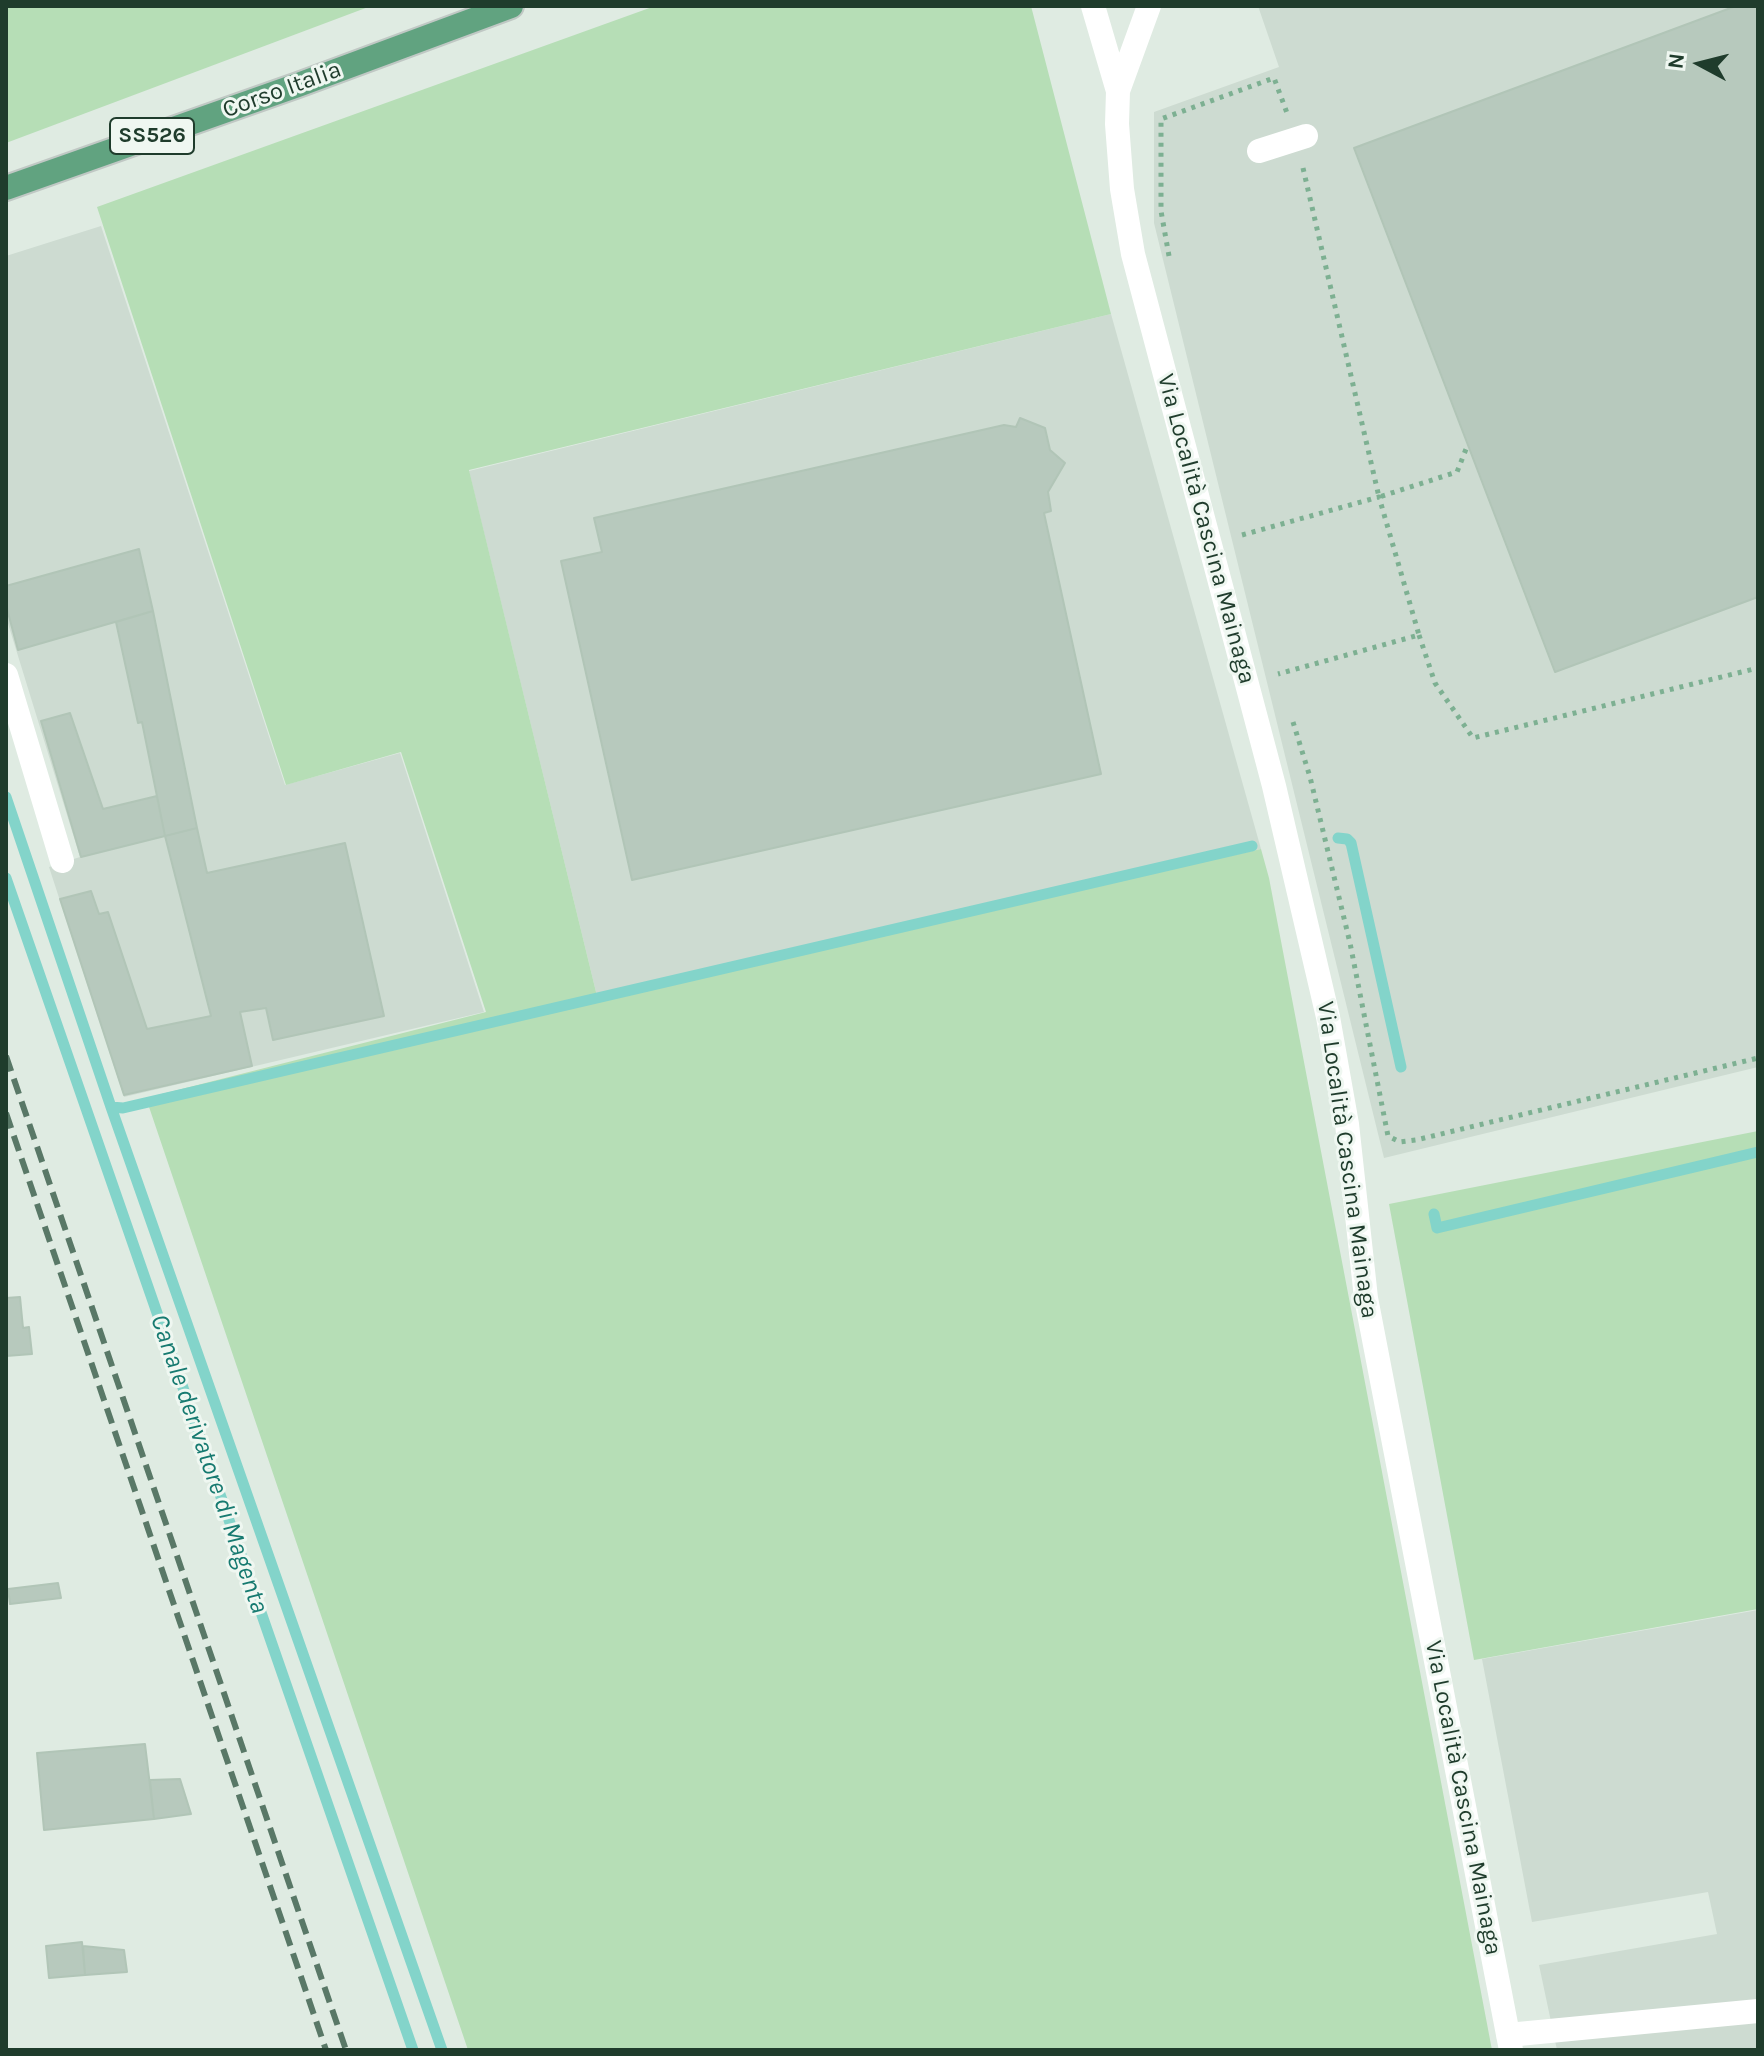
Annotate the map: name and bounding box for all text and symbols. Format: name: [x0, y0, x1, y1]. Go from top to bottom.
north arrow: [1660, 24, 1740, 104]
text: N: [1662, 52, 1690, 70]
street label: Corso Italia: [219, 55, 345, 125]
road number: SS526: [110, 118, 194, 154]
street label: Via Località Cascina Mainaga: [1151, 371, 1261, 687]
street label: Via Località Cascina Mainaga: [1310, 1000, 1384, 1320]
water label: Canale derivatore di Magenta: [143, 1310, 275, 1618]
street label: Via Località Cascina Mainaga: [1418, 1638, 1508, 1958]

